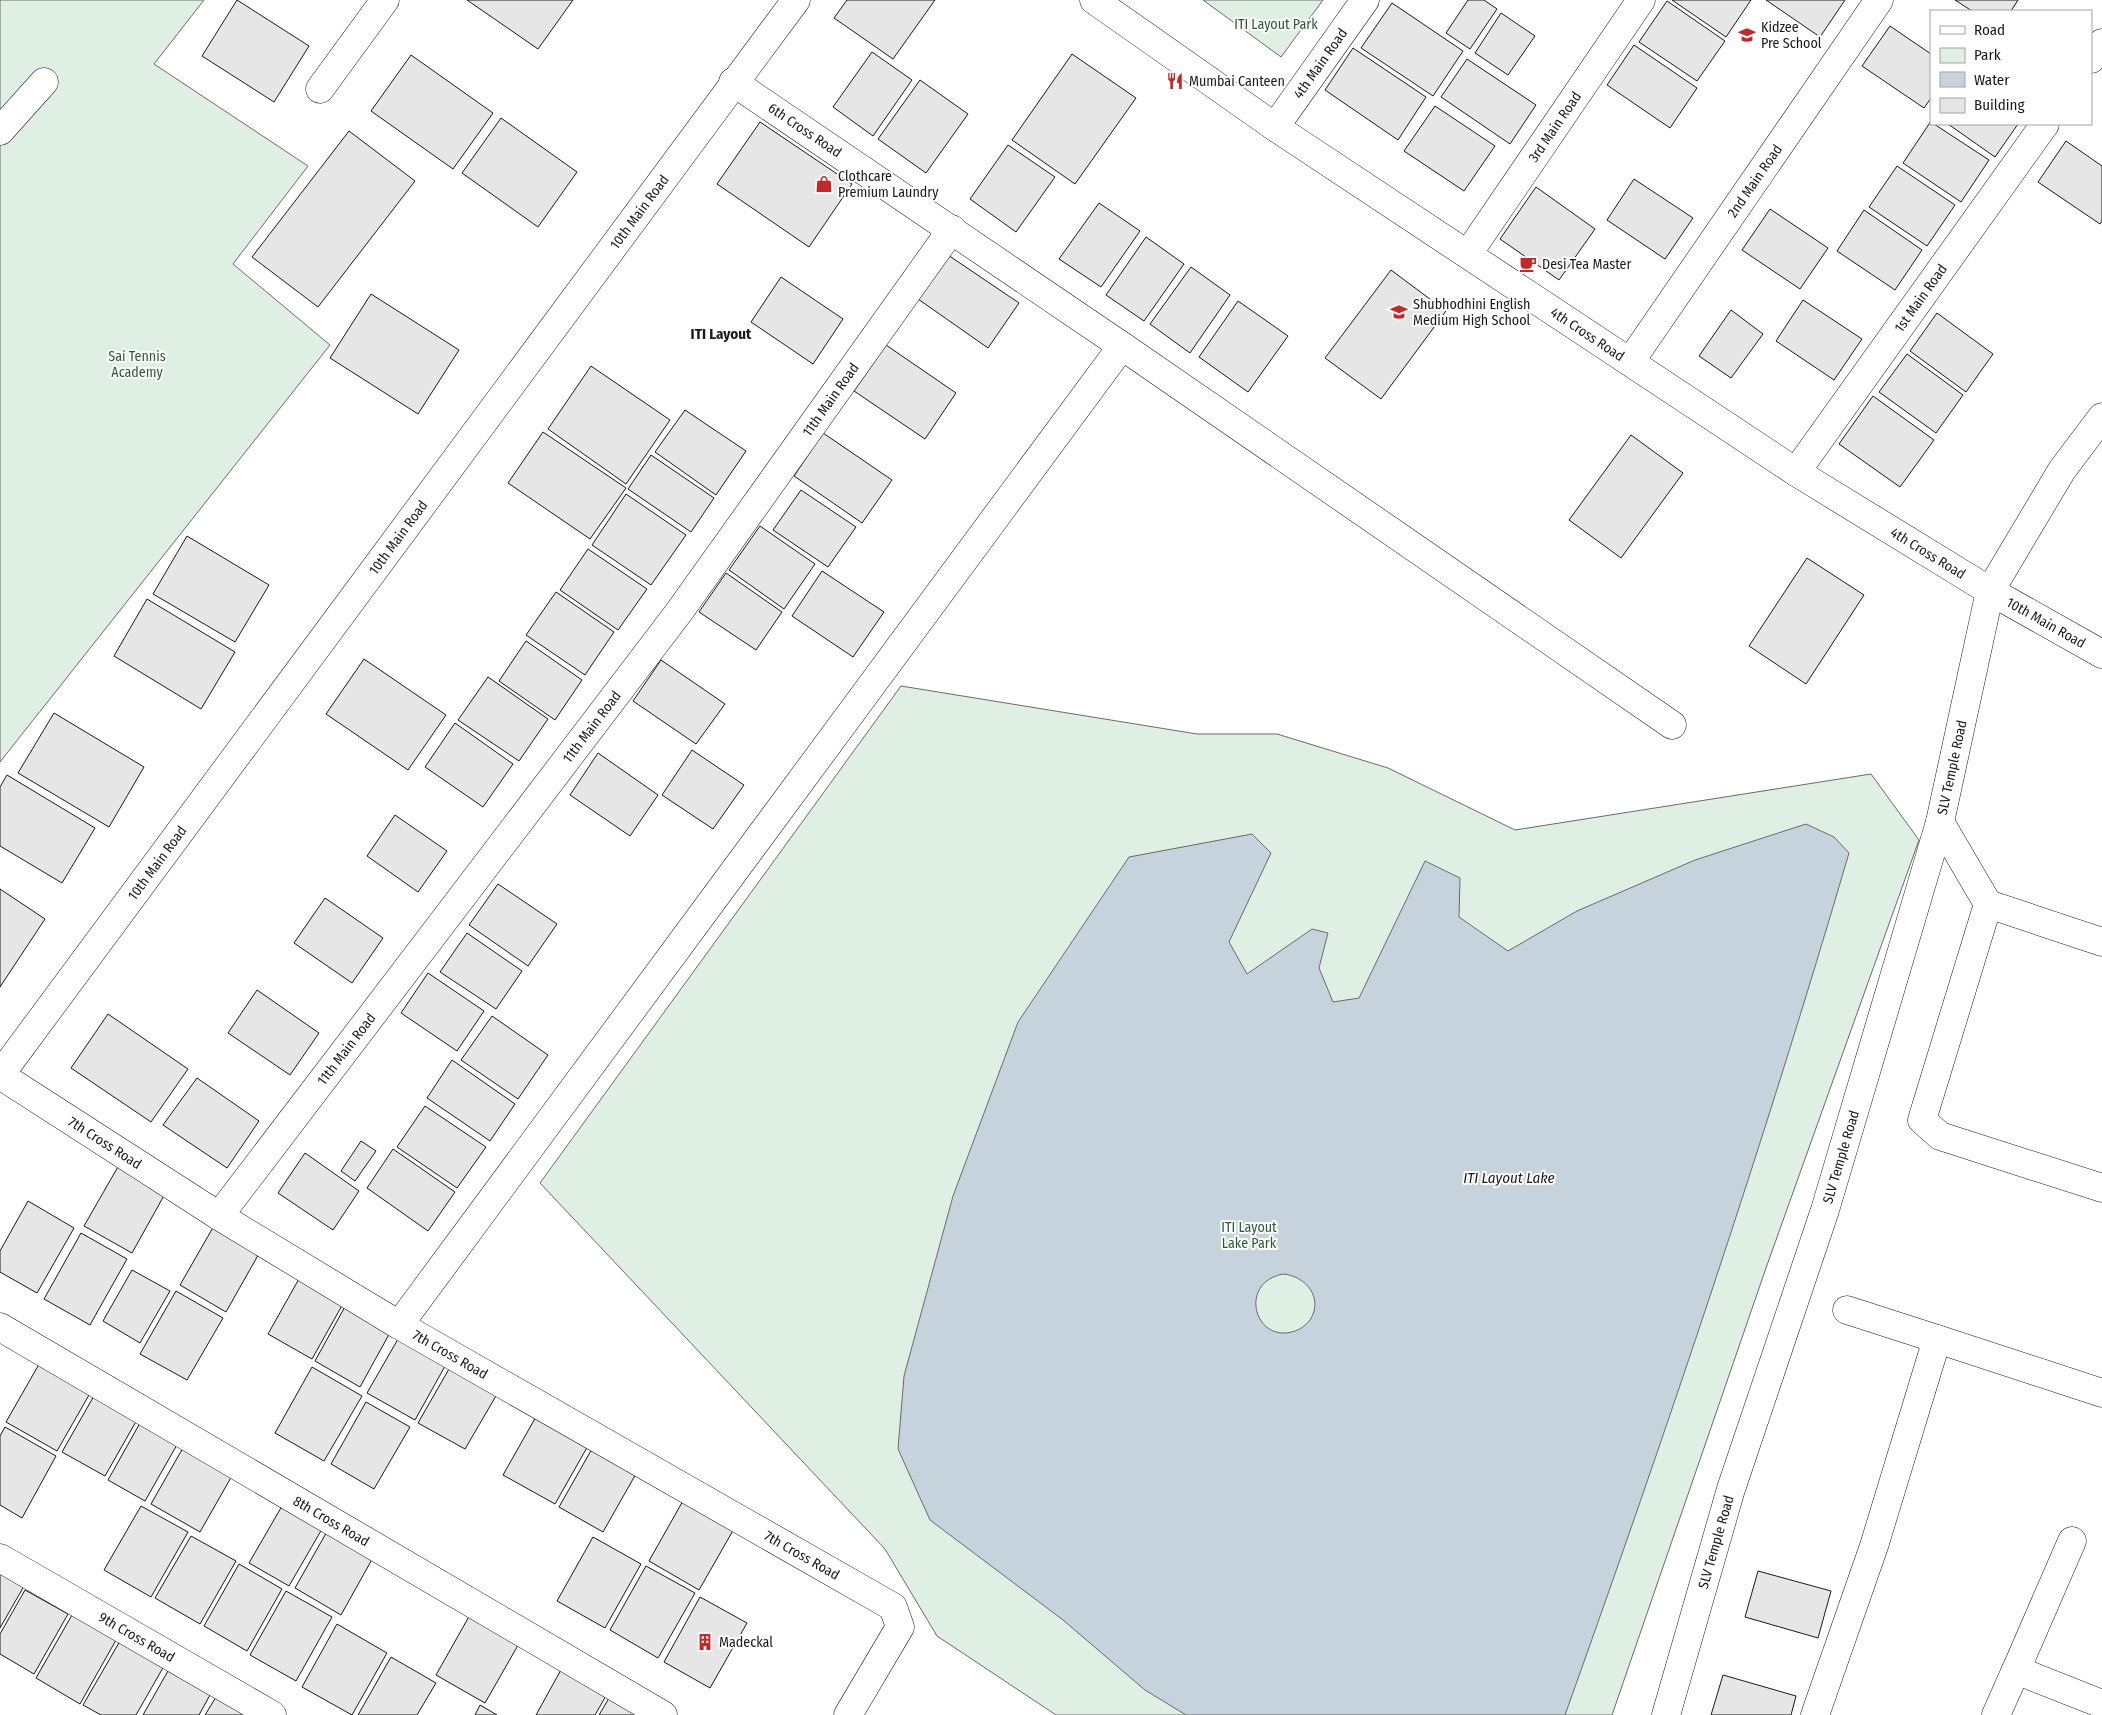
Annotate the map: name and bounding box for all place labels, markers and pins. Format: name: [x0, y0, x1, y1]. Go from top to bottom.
place label: Kidzee Pre School: [1761, 19, 1822, 52]
school or university icon: Kidzee Pre School: [1737, 25, 1757, 45]
restaurant icon: Mumbai Canteen: [1165, 71, 1185, 91]
place label: Mumbai Canteen: [1189, 73, 1285, 90]
place label: Clothcare Premium Laundry: [838, 168, 939, 201]
shop icon: Clothcare Premium Laundry: [814, 174, 834, 194]
cafe icon: Desi Tea Master: [1518, 254, 1538, 274]
place label: Desi Tea Master: [1542, 256, 1631, 273]
place label: Shubhodhini English Medium High School: [1413, 296, 1531, 329]
school or university icon: Shubhodhini English Medium High School: [1389, 302, 1409, 322]
building icon: Madeckal: [695, 1632, 715, 1652]
place label: Madeckal: [719, 1634, 773, 1651]

